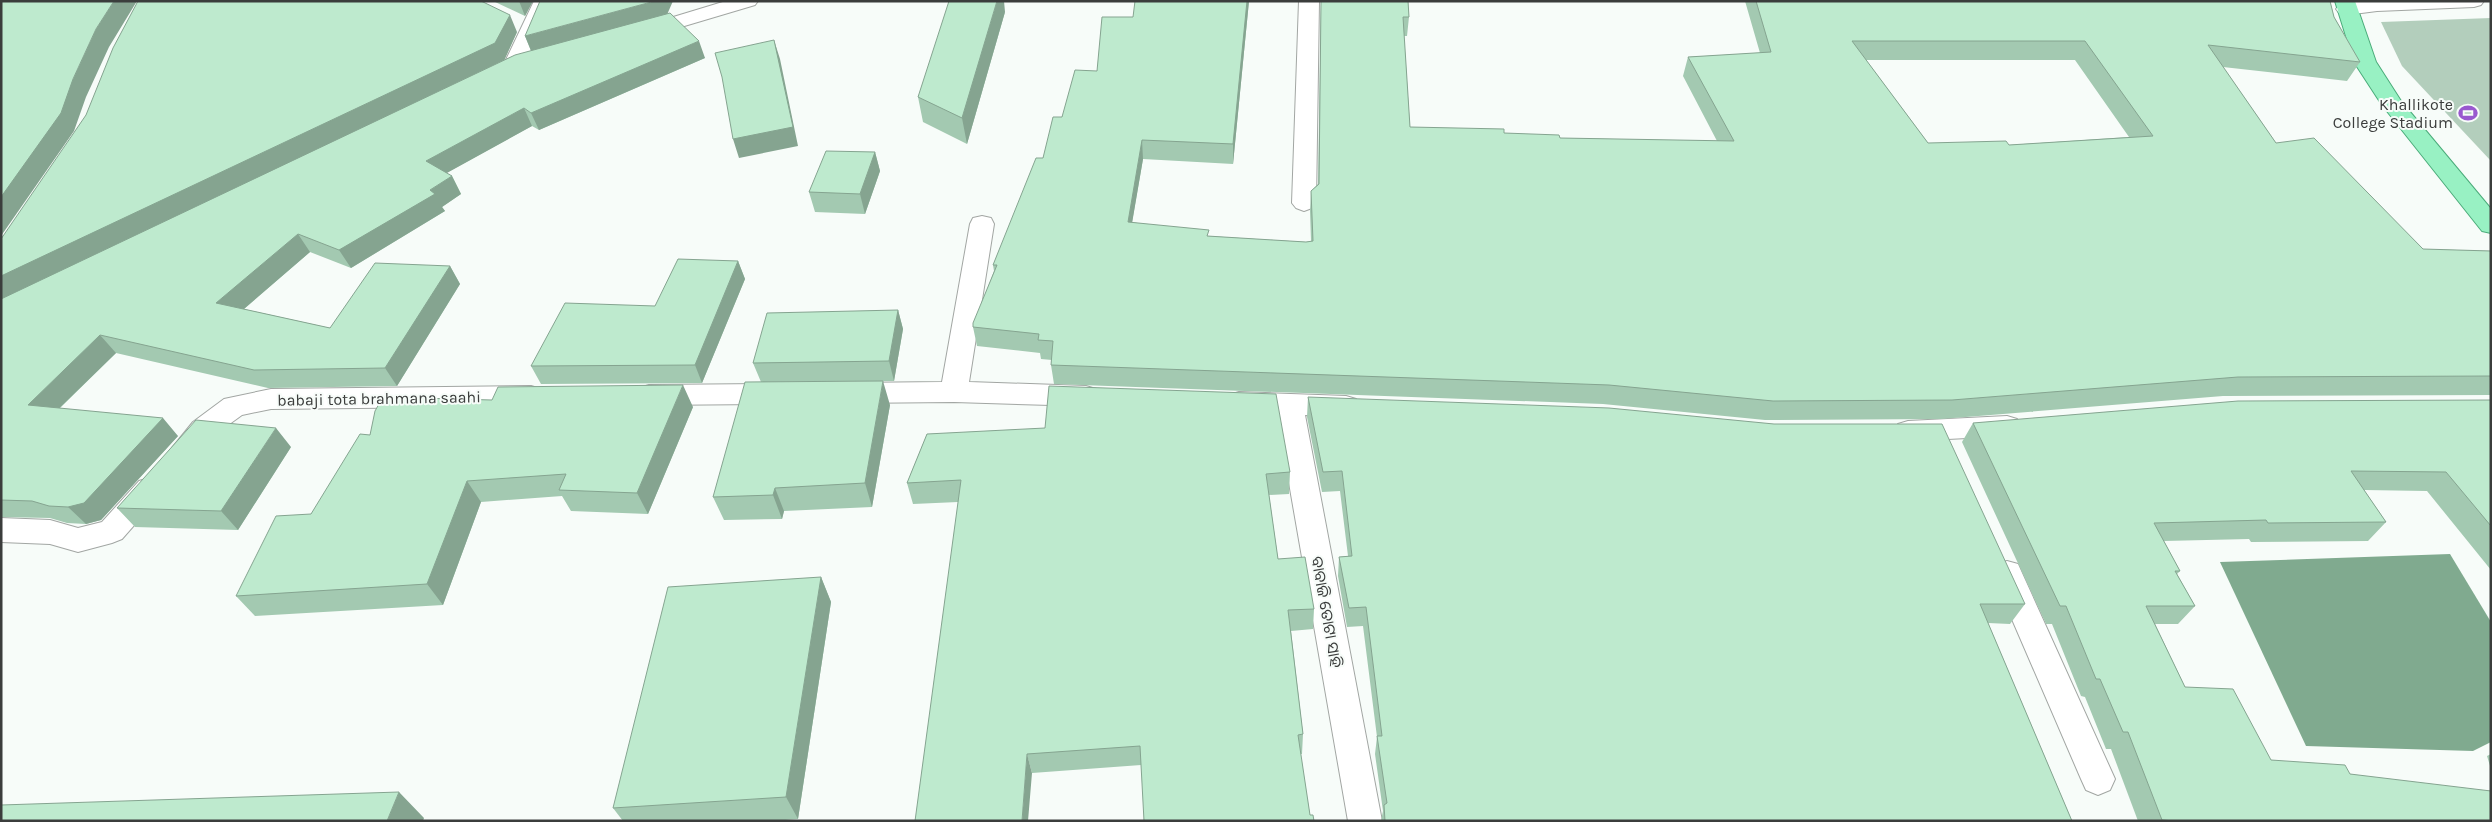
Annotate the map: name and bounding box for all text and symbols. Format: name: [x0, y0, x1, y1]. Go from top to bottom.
place label: Khallikote College Stadium: [2333, 95, 2453, 132]
sports icon: Khallikote College Stadium: [2457, 102, 2479, 124]
street label: babaji tota brahmana saahi: [277, 387, 481, 410]
street label: ବାବାଜି ତୋଟା ସାହି: [1307, 555, 1346, 669]

